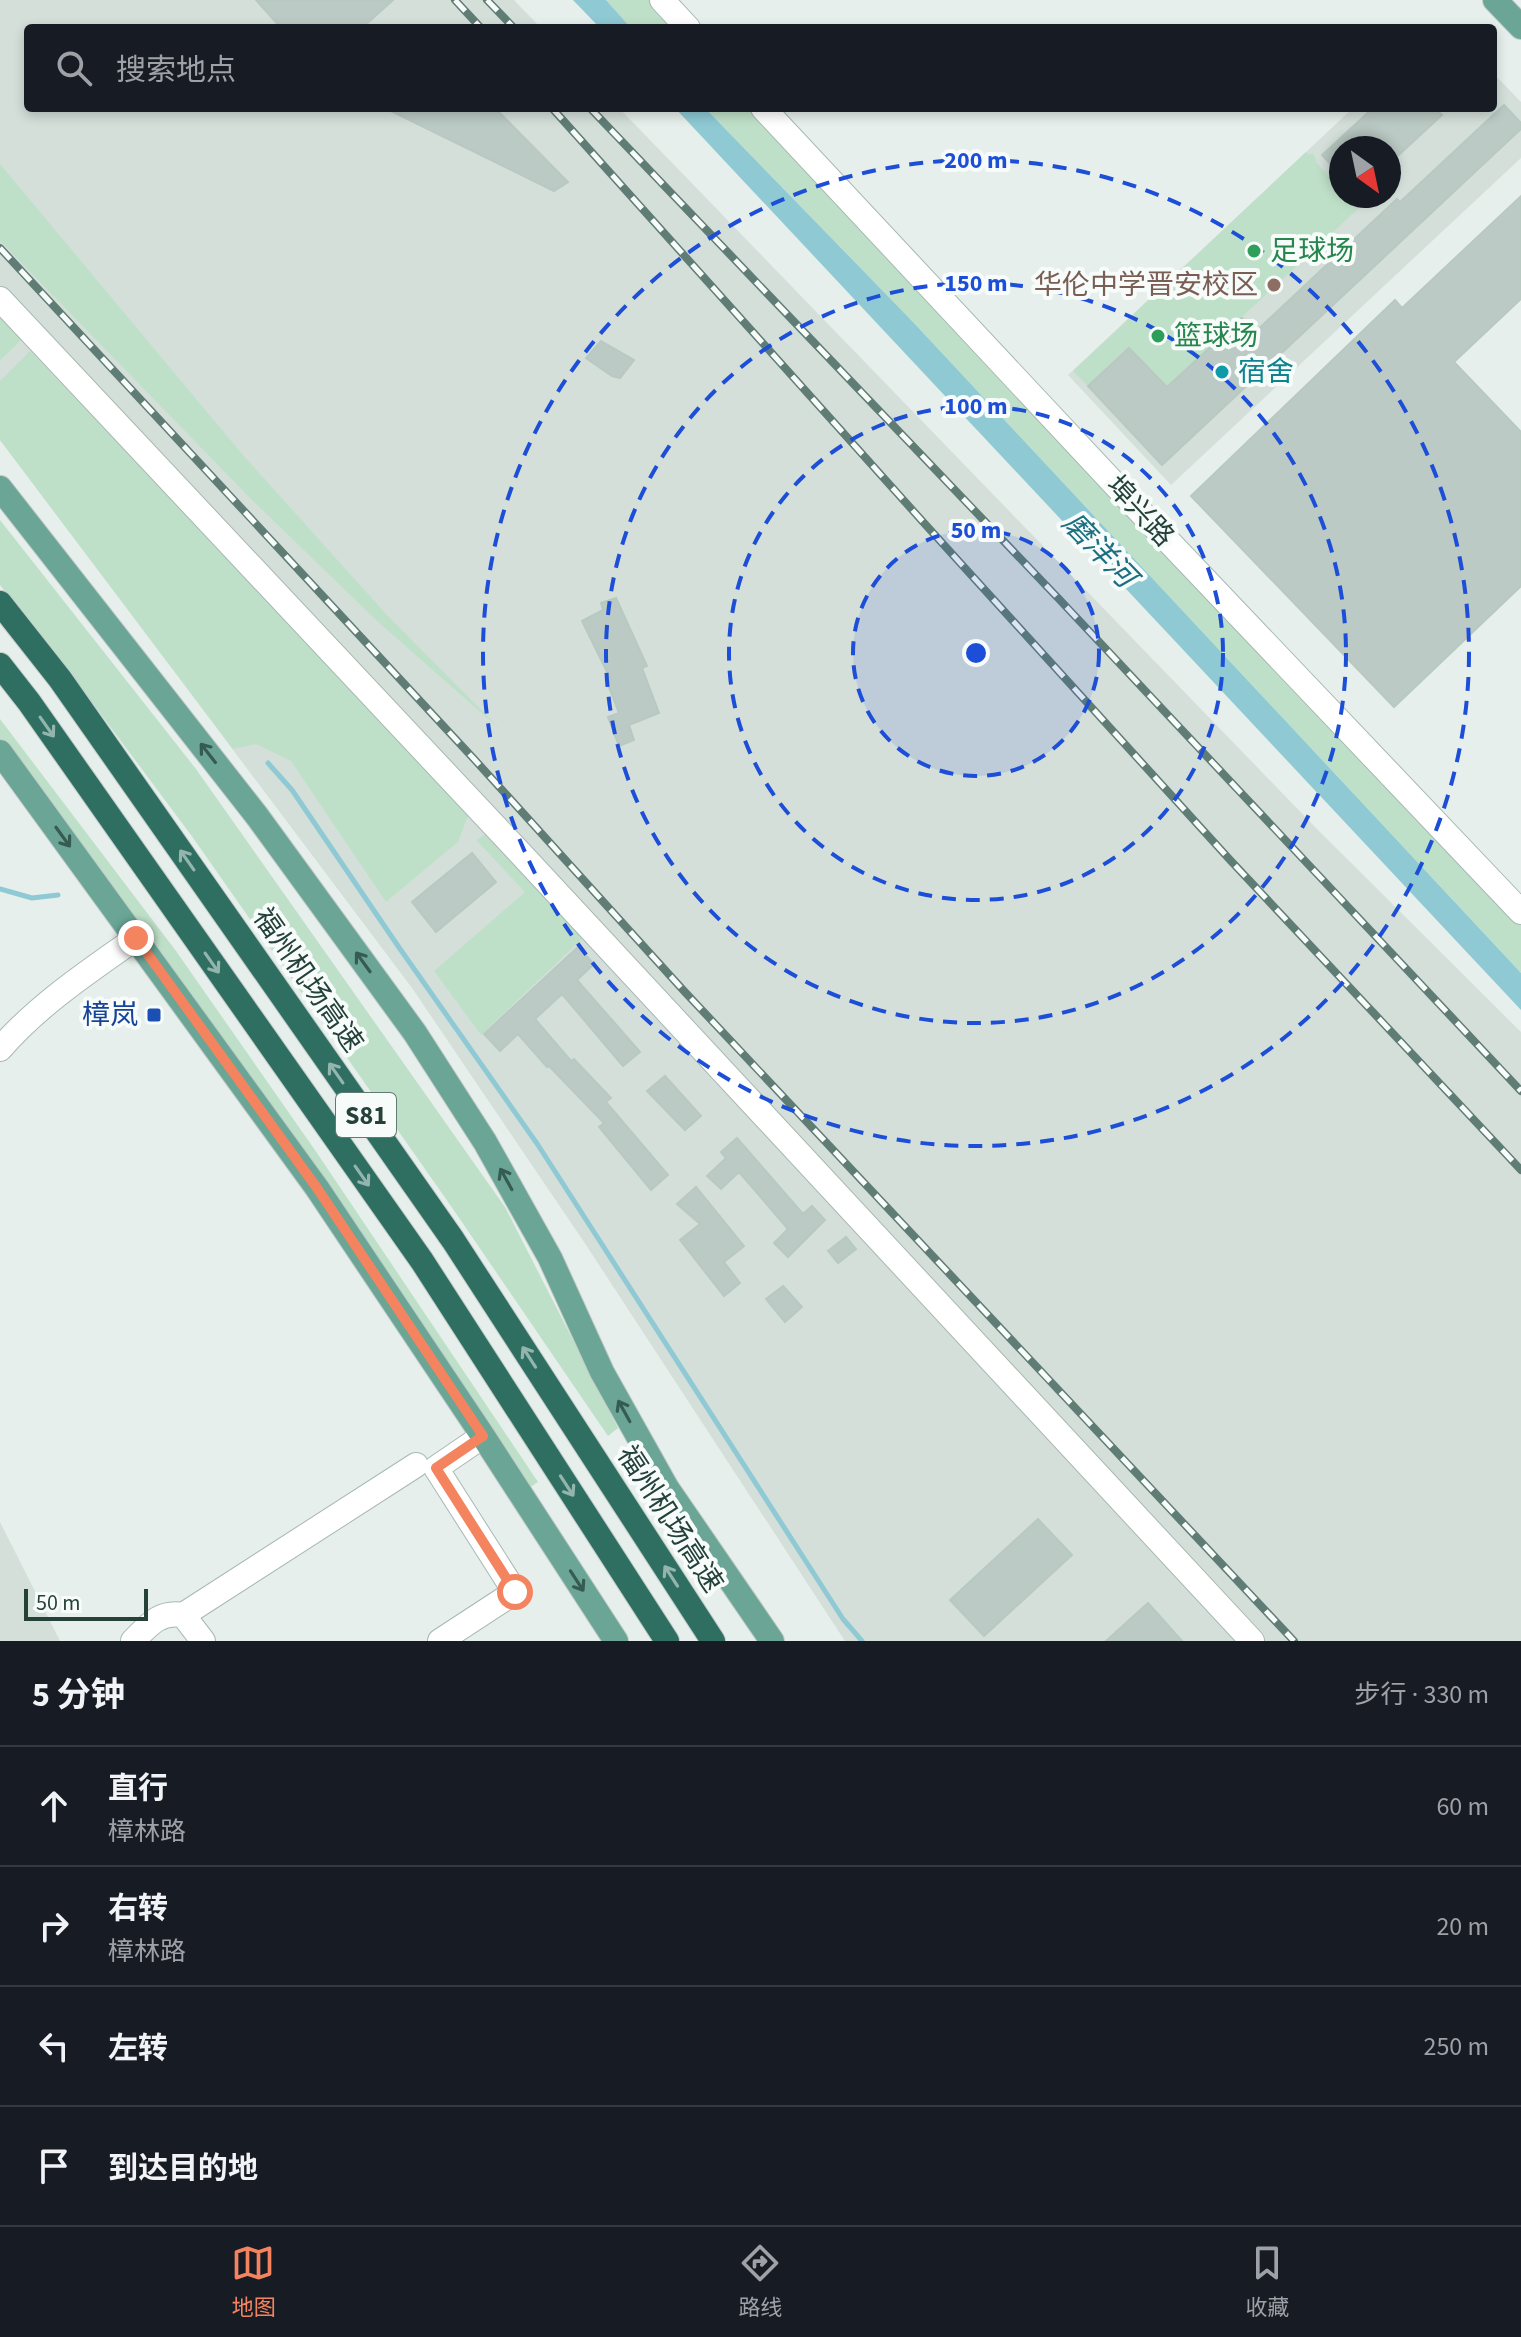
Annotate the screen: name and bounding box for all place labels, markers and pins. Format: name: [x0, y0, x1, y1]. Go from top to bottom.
place label: 足球场: [1270, 231, 1354, 271]
marker: 足球场: [1245, 242, 1263, 260]
place label: 华伦中学晋安校区: [1034, 265, 1258, 305]
marker: 华伦中学晋安校区: [1265, 276, 1283, 294]
place label: 篮球场: [1174, 316, 1258, 356]
marker: 篮球场: [1149, 327, 1167, 345]
place label: 宿舍: [1238, 352, 1294, 392]
marker: 宿舍: [1213, 363, 1231, 381]
centre of rings: [962, 639, 990, 667]
place label: 樟岚: [82, 995, 138, 1035]
marker: 樟岚: [145, 1006, 163, 1024]

